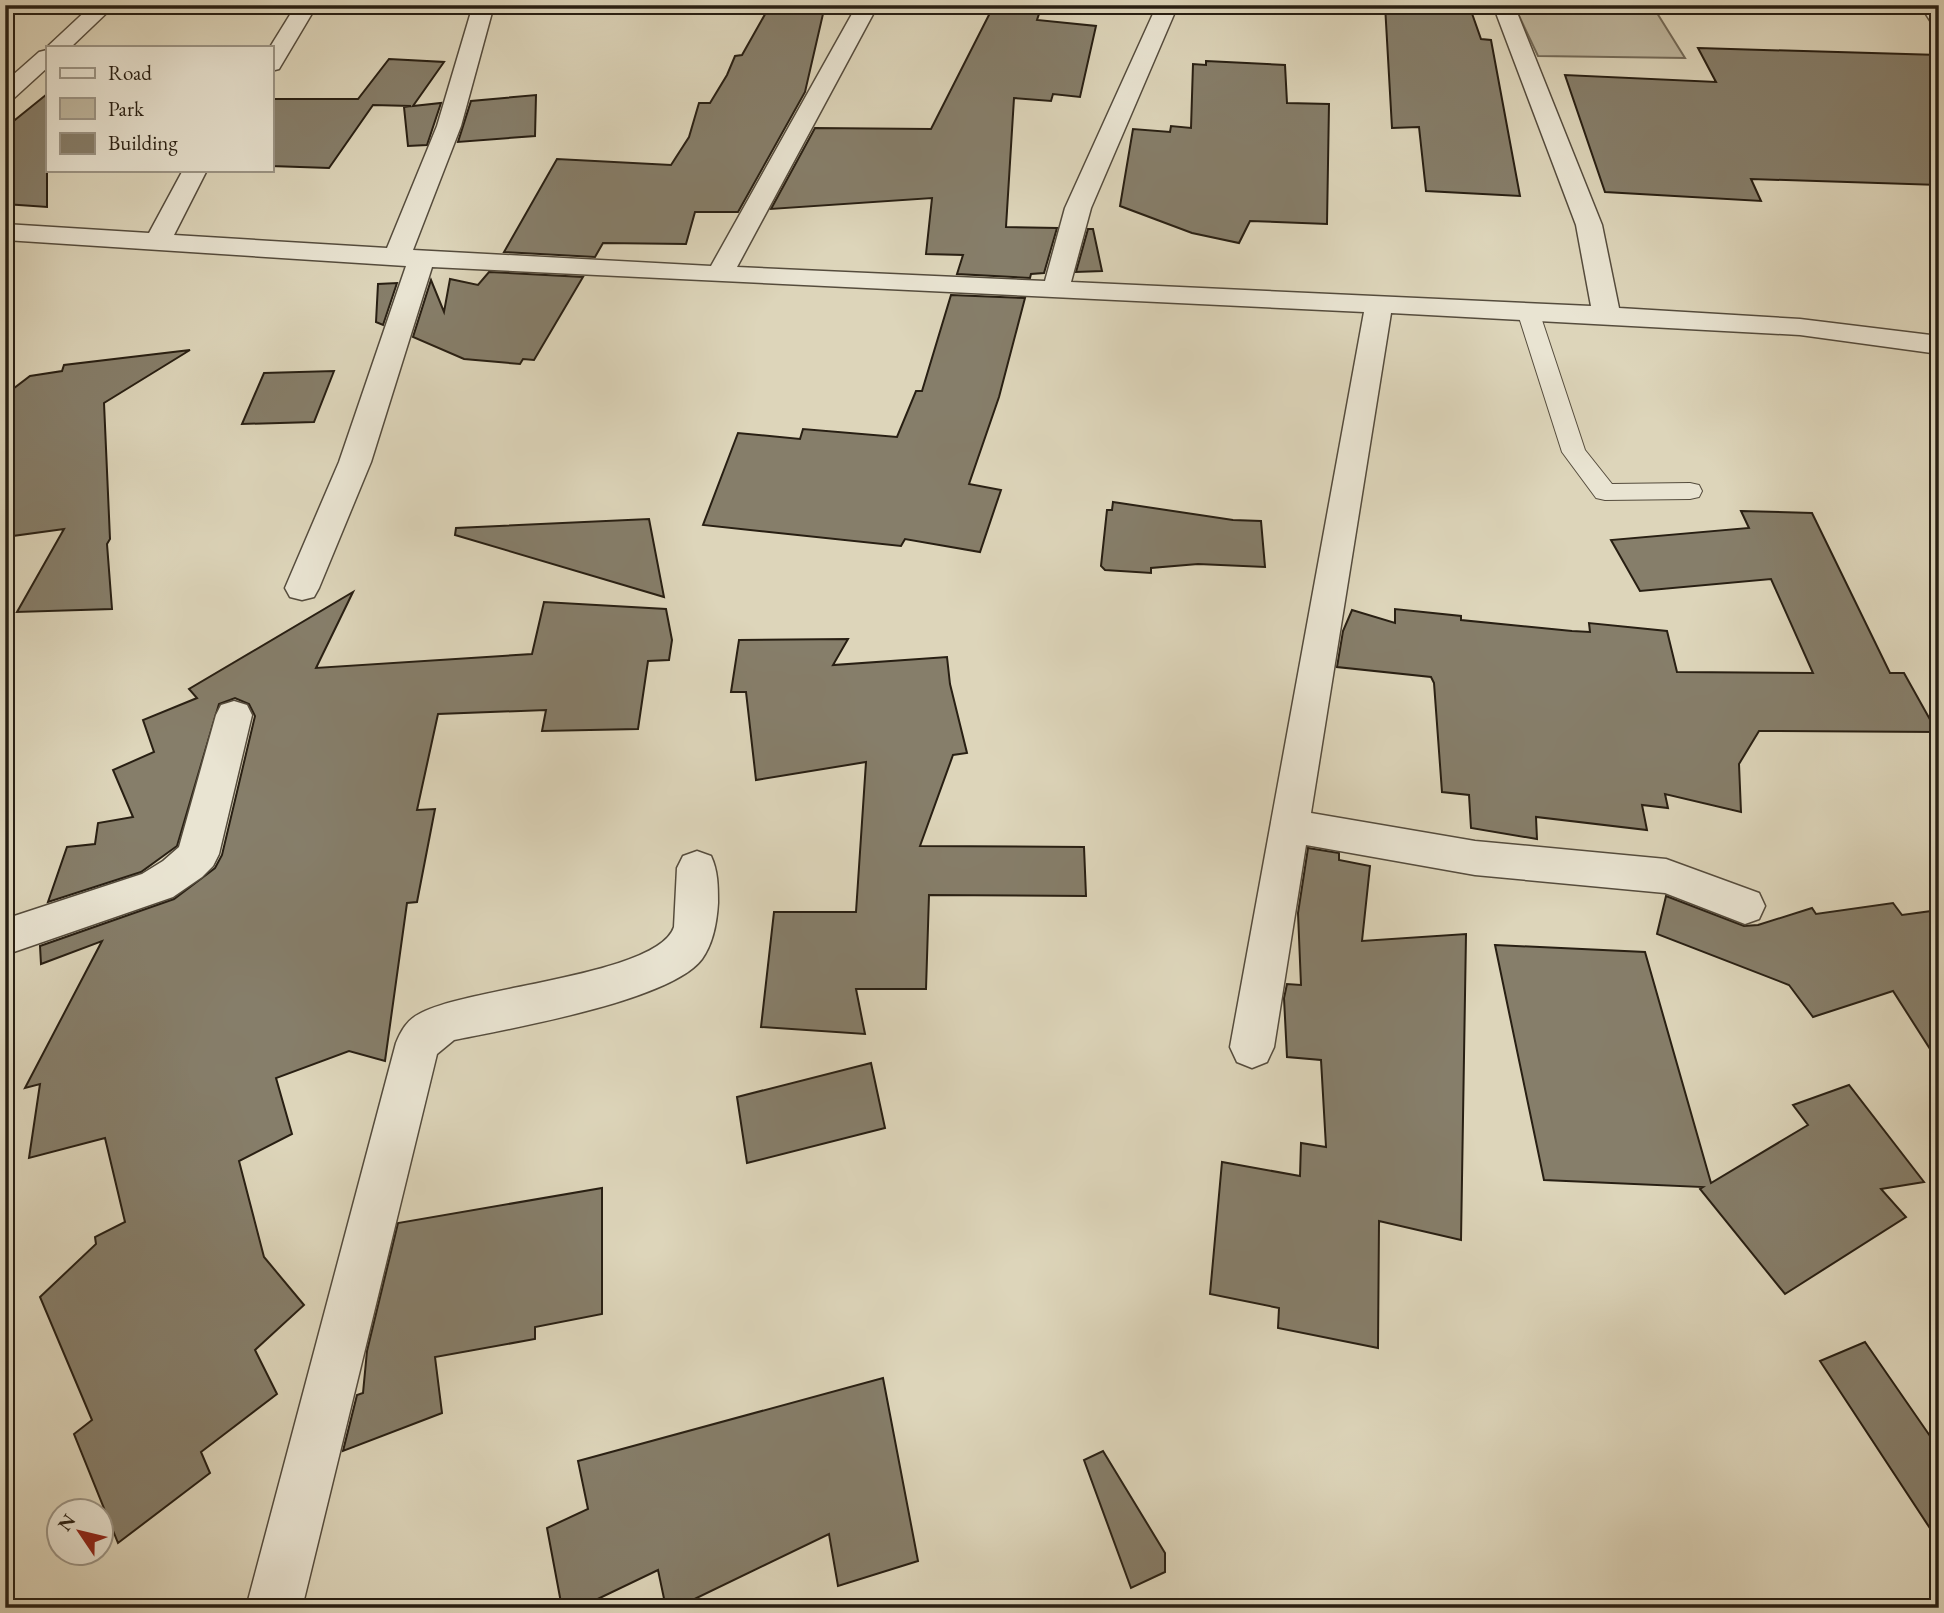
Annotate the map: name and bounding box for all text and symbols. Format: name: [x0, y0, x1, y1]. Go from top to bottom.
legend: [46, 46, 273, 172]
text: Road: [108, 59, 152, 86]
text: Park: [108, 95, 145, 122]
text: Building: [108, 129, 178, 156]
north arrow: [46, 1498, 116, 1568]
text: N: [52, 1509, 81, 1536]

